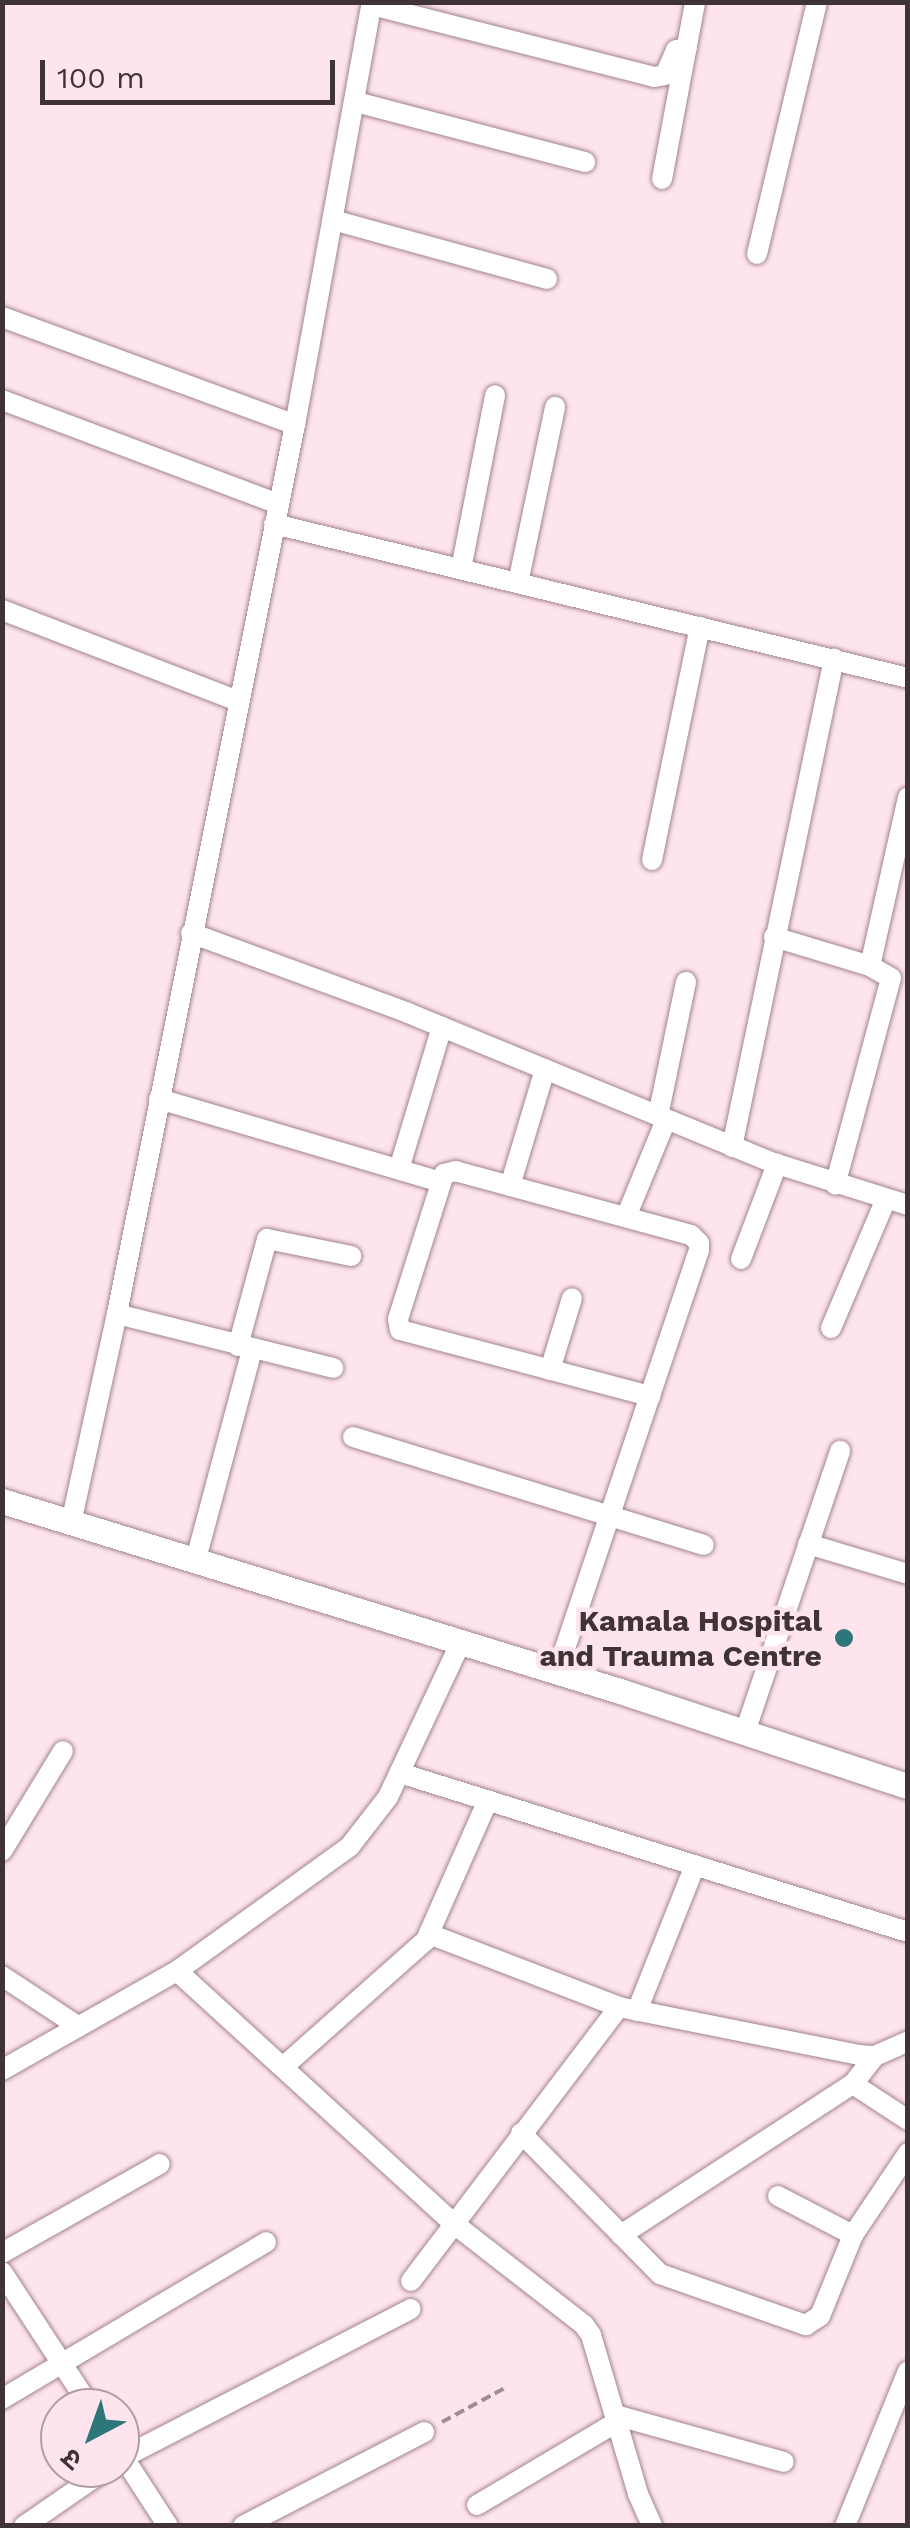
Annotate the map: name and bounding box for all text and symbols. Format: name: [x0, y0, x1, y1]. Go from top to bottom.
scale bar: [45, 40, 340, 102]
text: 100 m: [57, 60, 145, 95]
place label: Kamala Hospital and Trauma Centre: [539, 1603, 822, 1674]
marker: Kamala Hospital and Trauma Centre: [831, 1625, 857, 1651]
north arrow: [40, 2388, 140, 2488]
text: उ: [54, 2442, 88, 2477]

